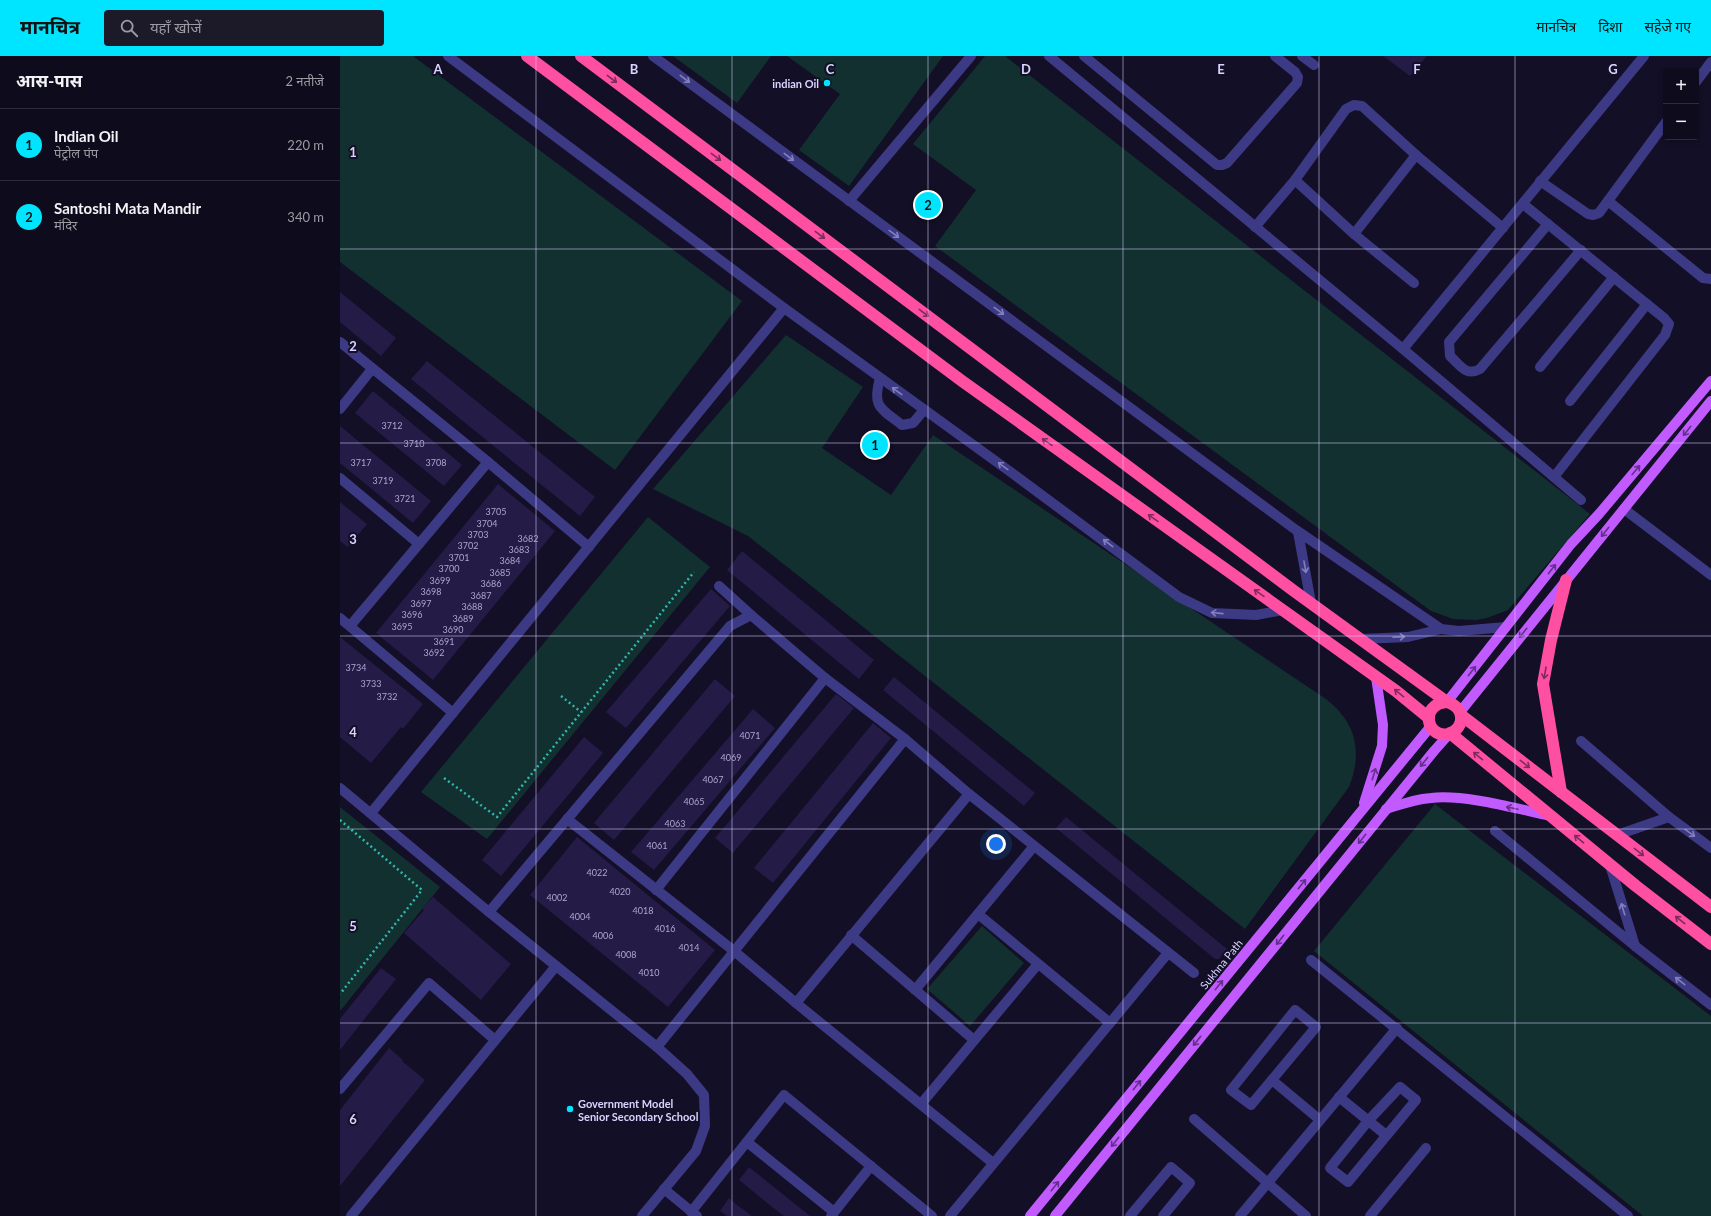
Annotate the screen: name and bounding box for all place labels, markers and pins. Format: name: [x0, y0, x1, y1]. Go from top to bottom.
place label: indian Oil: [772, 77, 819, 90]
marker: indian Oil: [822, 78, 832, 88]
pin: 2: [915, 190, 941, 220]
pin: 1: [862, 430, 888, 460]
place label: Government Model Senior Secondary School: [578, 1097, 699, 1123]
marker: Government Model Senior Secondary School: [565, 1104, 575, 1114]

